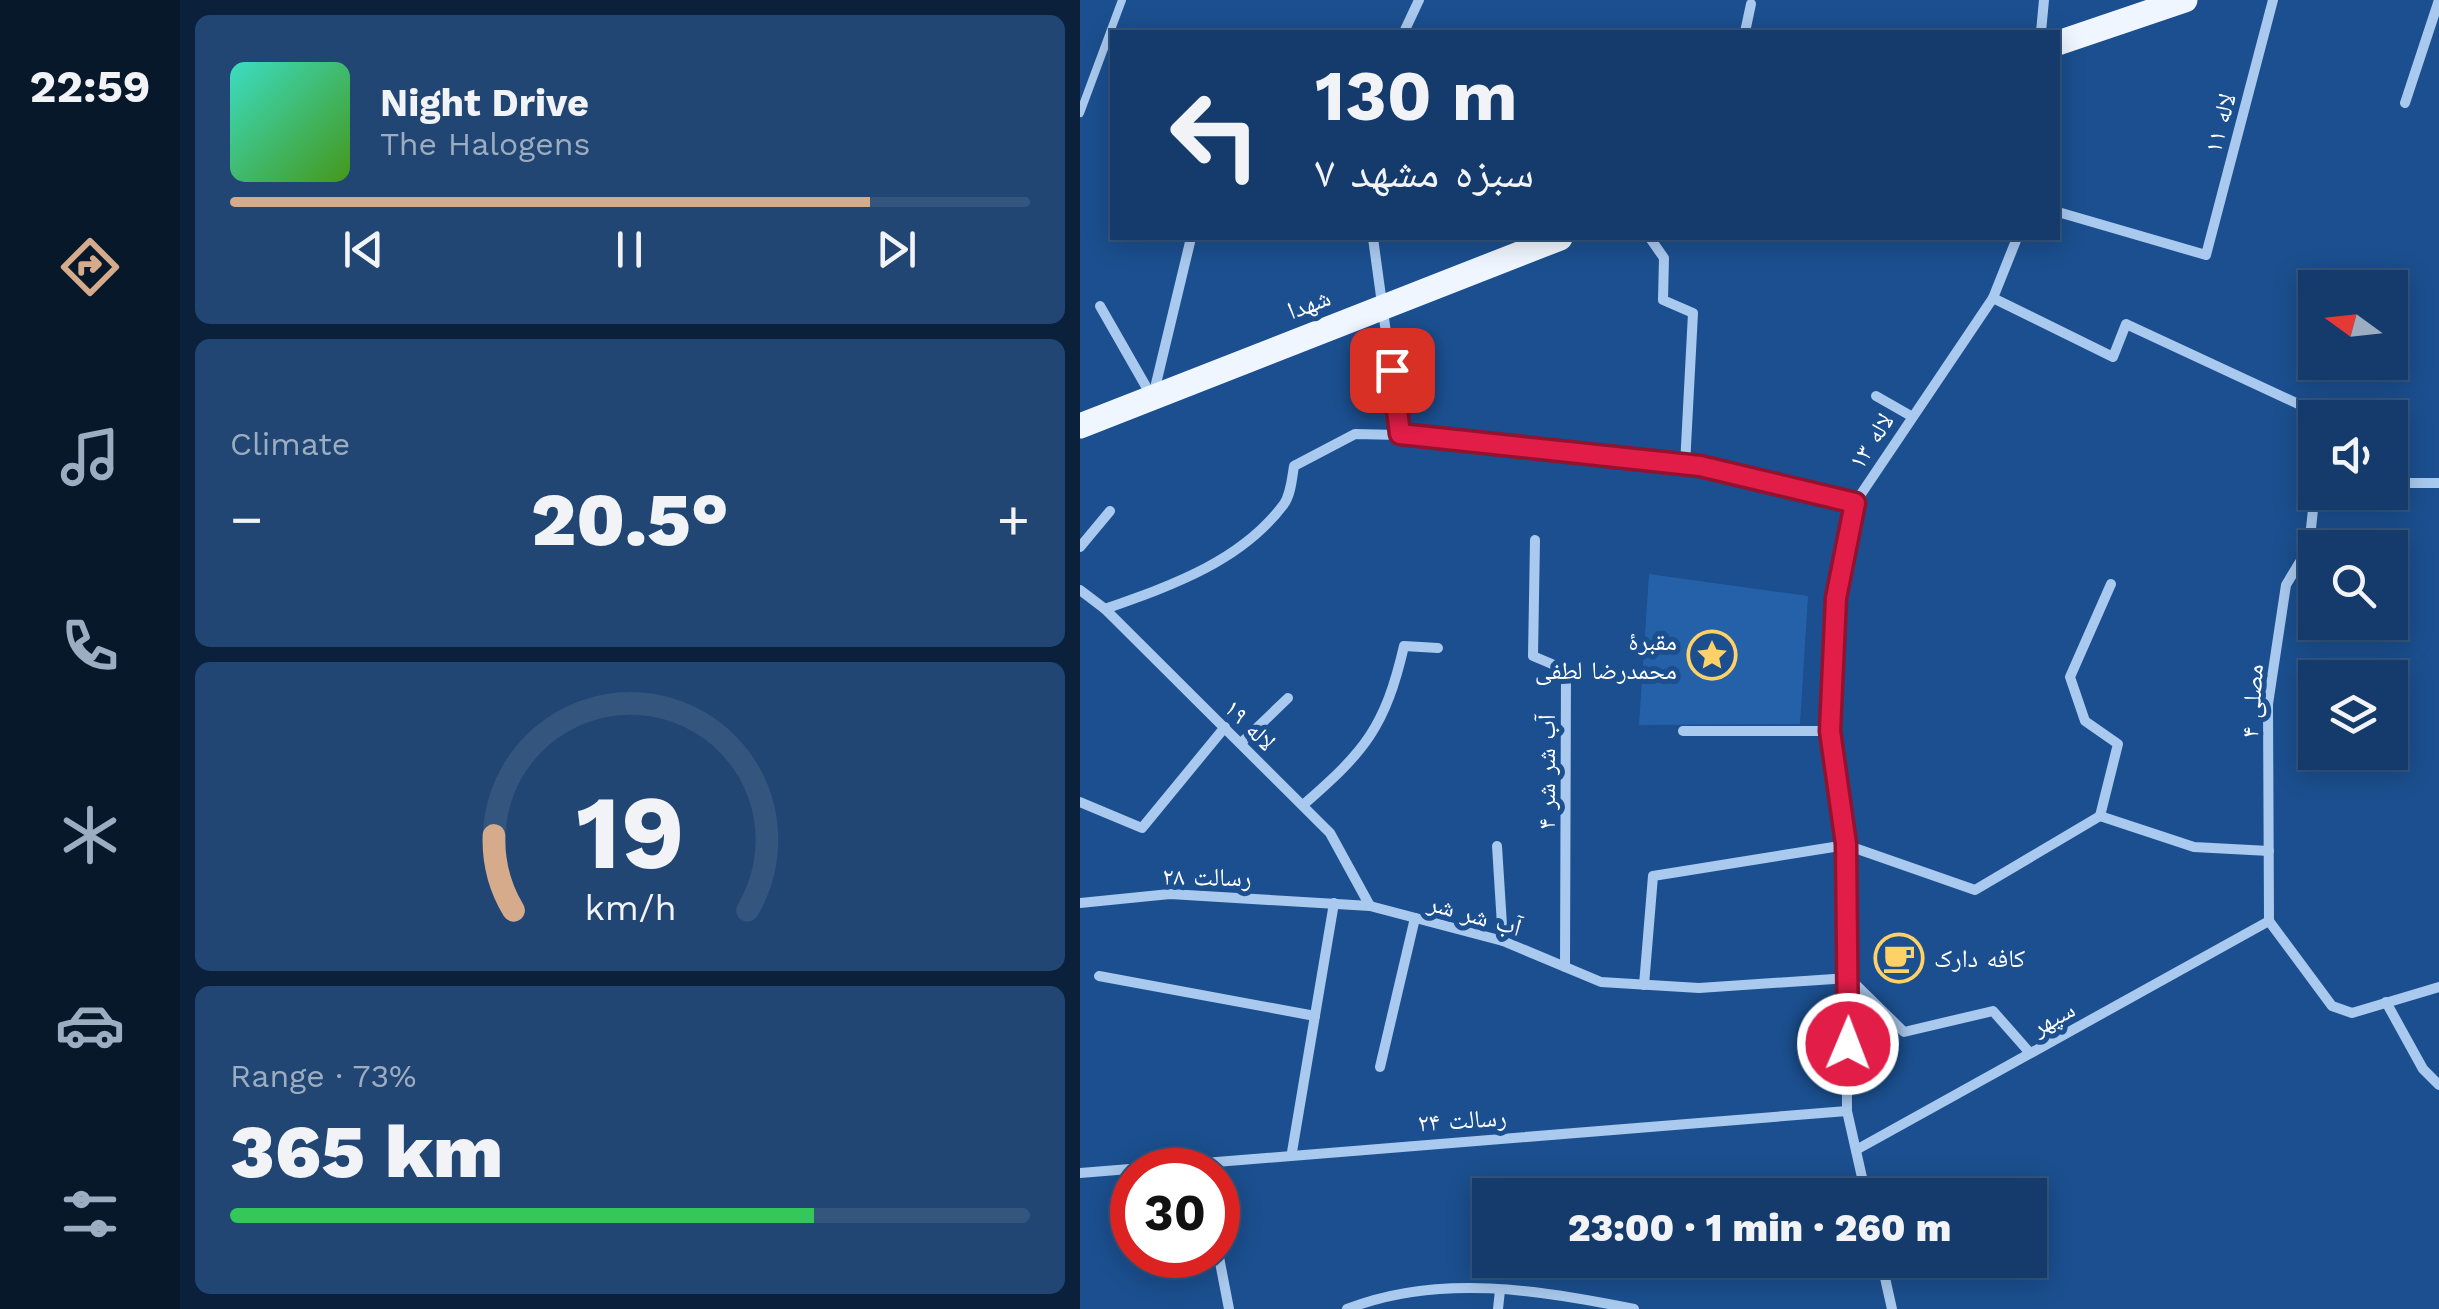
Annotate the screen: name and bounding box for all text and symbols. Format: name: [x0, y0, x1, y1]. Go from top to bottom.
text: 130 m: [1315, 55, 1518, 137]
text: 22:59: [29, 60, 151, 113]
icon: left: [1150, 70, 1280, 200]
text: Night Drive: [380, 81, 589, 125]
street label: ۱۱ لاله: [2198, 90, 2242, 156]
text: The Halogens: [380, 125, 590, 163]
text: ۷ سبزه مشهد: [1315, 145, 1534, 198]
icon: previous: [336, 222, 391, 277]
icon: pause: [602, 222, 657, 277]
icon: next: [869, 222, 924, 277]
icon: directions: [55, 232, 125, 302]
north arrow: [2298, 270, 2408, 380]
map controls: [2298, 270, 2408, 770]
street label: شهدا: [1283, 283, 1335, 325]
pin: [1350, 328, 1435, 413]
icon: arrive: [1365, 343, 1420, 398]
button: sound: [2298, 400, 2408, 510]
street label: لاله ۱۳: [1842, 408, 1900, 474]
icon: music: [55, 422, 125, 492]
text: Climate: [230, 425, 350, 463]
text: 20.5°: [531, 475, 729, 563]
text: −: [230, 487, 263, 551]
text: +: [997, 487, 1030, 551]
button: search: [2298, 530, 2408, 640]
icon: phone: [55, 611, 125, 681]
place label: مقبرهٔ محمدرضا لطفی: [1535, 627, 1677, 686]
place icon: مقبرهٔ محمدرضا لطفی: [1686, 629, 1738, 681]
button: layers: [2298, 660, 2408, 770]
street label: ۴ مصلی: [2235, 663, 2270, 739]
street label: ۱۹ لاله: [1218, 693, 1282, 757]
street label: ۴ آب شر شر: [1532, 714, 1561, 830]
text: 19: [576, 771, 684, 893]
icon: climate: [55, 800, 125, 870]
street label: ۲۸ رسالت: [1162, 862, 1252, 892]
text: km/h: [584, 887, 676, 929]
street label: آب شر شر: [1424, 888, 1525, 942]
cafe icon: کافه دارک: [1873, 932, 1925, 984]
place label: کافه دارک: [1934, 944, 2025, 973]
icon: car: [55, 990, 125, 1060]
position arrow: [1796, 992, 1900, 1096]
street label: سپهر: [2025, 994, 2080, 1042]
text: Range · 73%: [230, 1057, 416, 1095]
street label: ۲۴ رسالت: [1417, 1102, 1507, 1138]
text: 365 km: [230, 1107, 503, 1195]
speed limit sign: 30: [1110, 1148, 1240, 1278]
icon: filters: [55, 1179, 125, 1249]
text: 23:00 · 1 min · 260 m: [1568, 1206, 1951, 1250]

